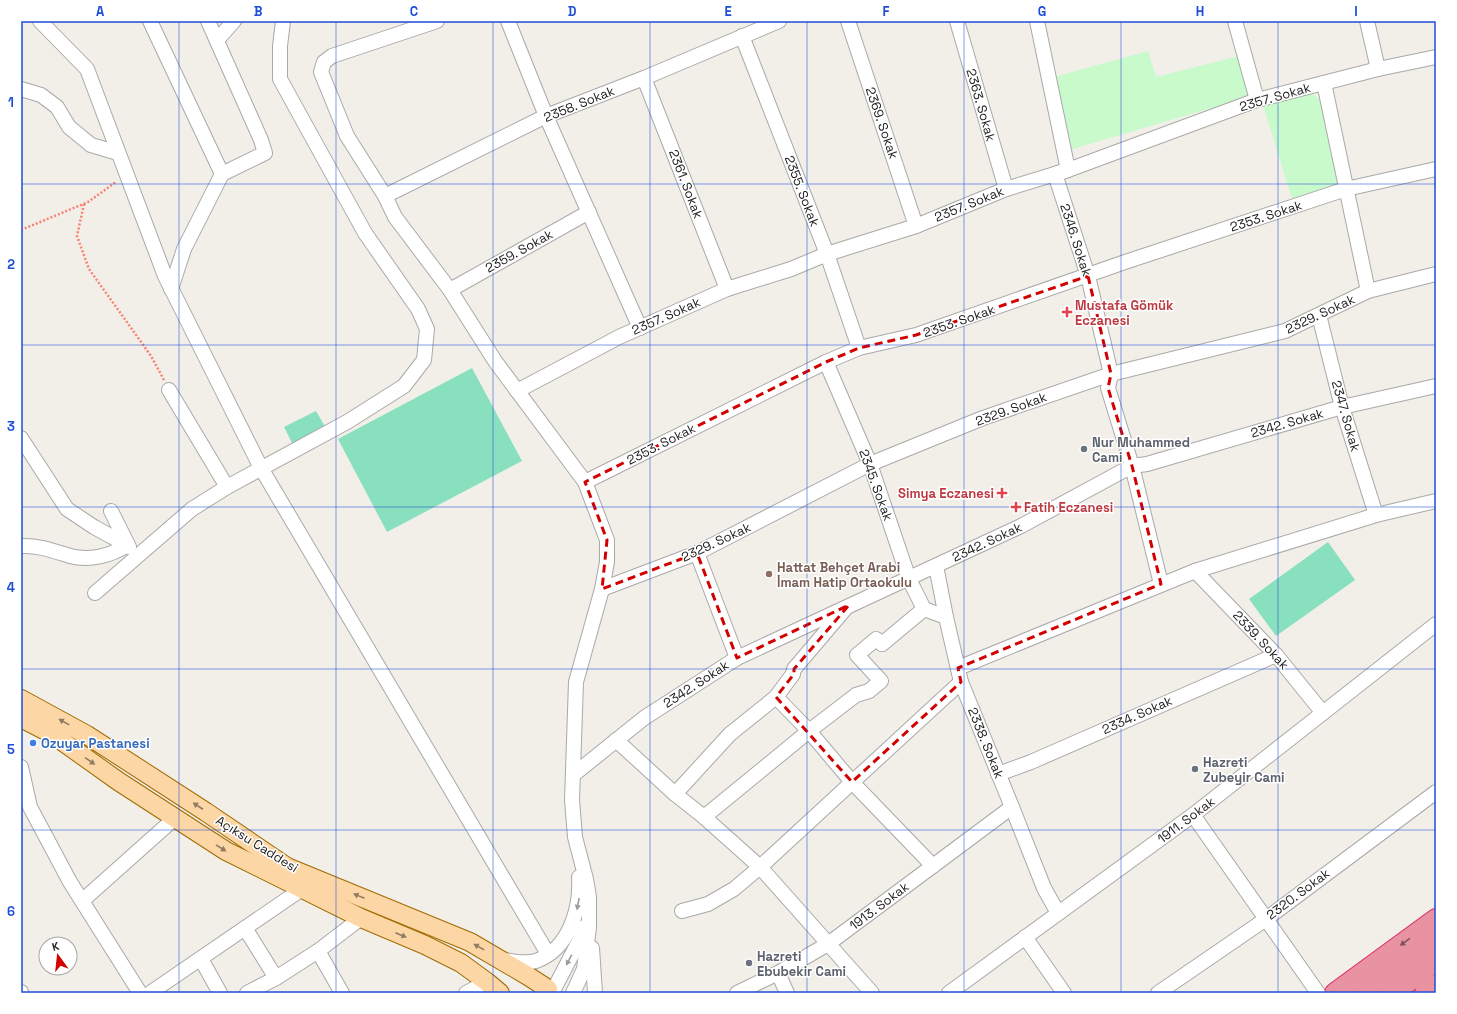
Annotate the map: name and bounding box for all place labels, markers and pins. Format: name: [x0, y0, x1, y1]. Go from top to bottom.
place label: Mustafa Gömük Eczanesi: [1075, 297, 1174, 329]
marker: Mustafa Gömük Eczanesi: [1062, 307, 1072, 317]
place label: Nur Muhammed Cami: [1092, 434, 1190, 466]
marker: Nur Muhammed Cami: [1079, 444, 1089, 454]
place label: Simya Eczanesi: [898, 485, 994, 502]
marker: Simya Eczanesi: [997, 488, 1007, 498]
place label: Fatih Eczanesi: [1024, 499, 1113, 516]
marker: Fatih Eczanesi: [1011, 502, 1021, 512]
place label: Hattat Behçet Arabi İmam Hatip Ortaokulu: [777, 559, 912, 591]
marker: Hattat Behçet Arabi İmam Hatip Ortaokulu: [764, 569, 774, 579]
place label: Ozuyar Pastanesi: [41, 735, 150, 752]
marker: Ozuyar Pastanesi: [28, 738, 38, 748]
place label: Hazreti Zubeyir Cami: [1203, 754, 1285, 786]
marker: Hazreti Zubeyir Cami: [1190, 764, 1200, 774]
place label: Hazreti Ebubekir Cami: [757, 948, 846, 980]
marker: Hazreti Ebubekir Cami: [744, 958, 754, 968]

